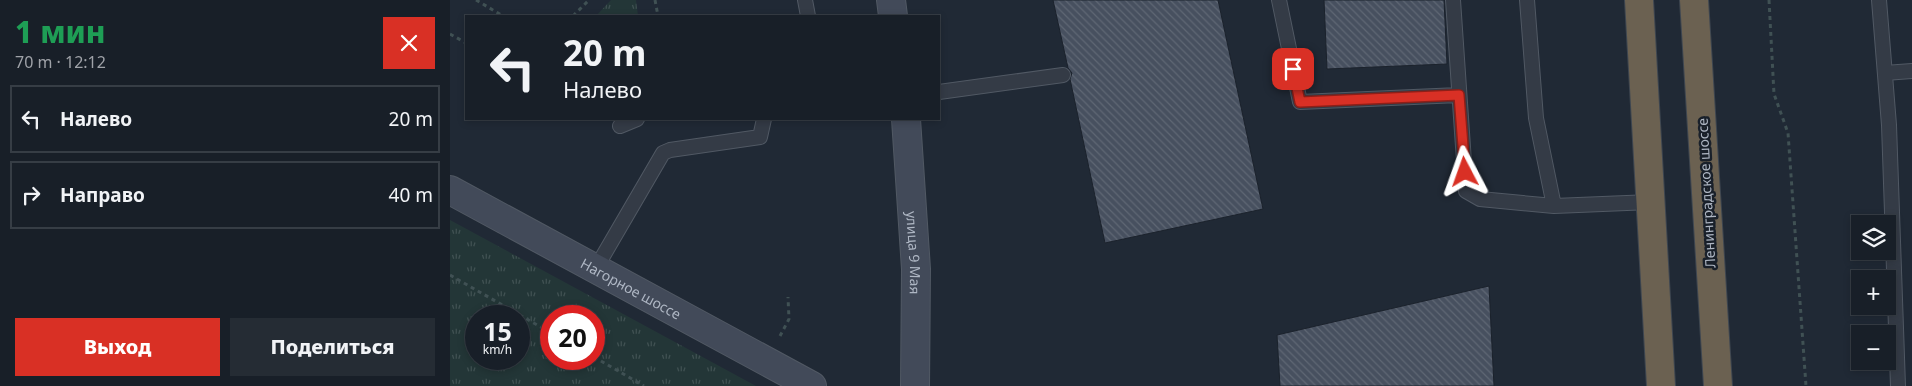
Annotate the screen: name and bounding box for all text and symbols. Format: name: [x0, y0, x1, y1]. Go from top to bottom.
text: 1 мин: [15, 11, 106, 52]
button: close: [383, 17, 435, 69]
text: 20 m: [563, 29, 646, 76]
icon: left: [480, 35, 545, 100]
pin: [1272, 48, 1314, 90]
text: 70 m · 12:12: [15, 51, 106, 73]
icon: arrive: [1279, 55, 1307, 83]
text: Налево: [563, 74, 642, 104]
icon: left: [17, 105, 45, 133]
text: Налево: [60, 106, 132, 132]
text: 20 m: [389, 106, 433, 132]
street label: Ленинградское шоссе: [1693, 117, 1719, 268]
position arrow: [1438, 145, 1490, 197]
icon: right: [17, 181, 45, 209]
text: Направо: [60, 182, 145, 208]
text: 40 m: [389, 182, 433, 208]
street label: улица 9 Мая: [903, 210, 926, 295]
map controls: [1851, 215, 1896, 370]
button: layers: [1851, 215, 1896, 260]
street label: Нагорное шоссе: [578, 253, 685, 323]
button: +: [1851, 270, 1896, 315]
speed limit sign: 20: [540, 305, 605, 370]
text: 15: [483, 314, 512, 348]
button: Выход: [15, 318, 220, 376]
button: Поделиться: [230, 318, 435, 376]
button: −: [1851, 325, 1896, 370]
text: km/h: [483, 341, 512, 358]

